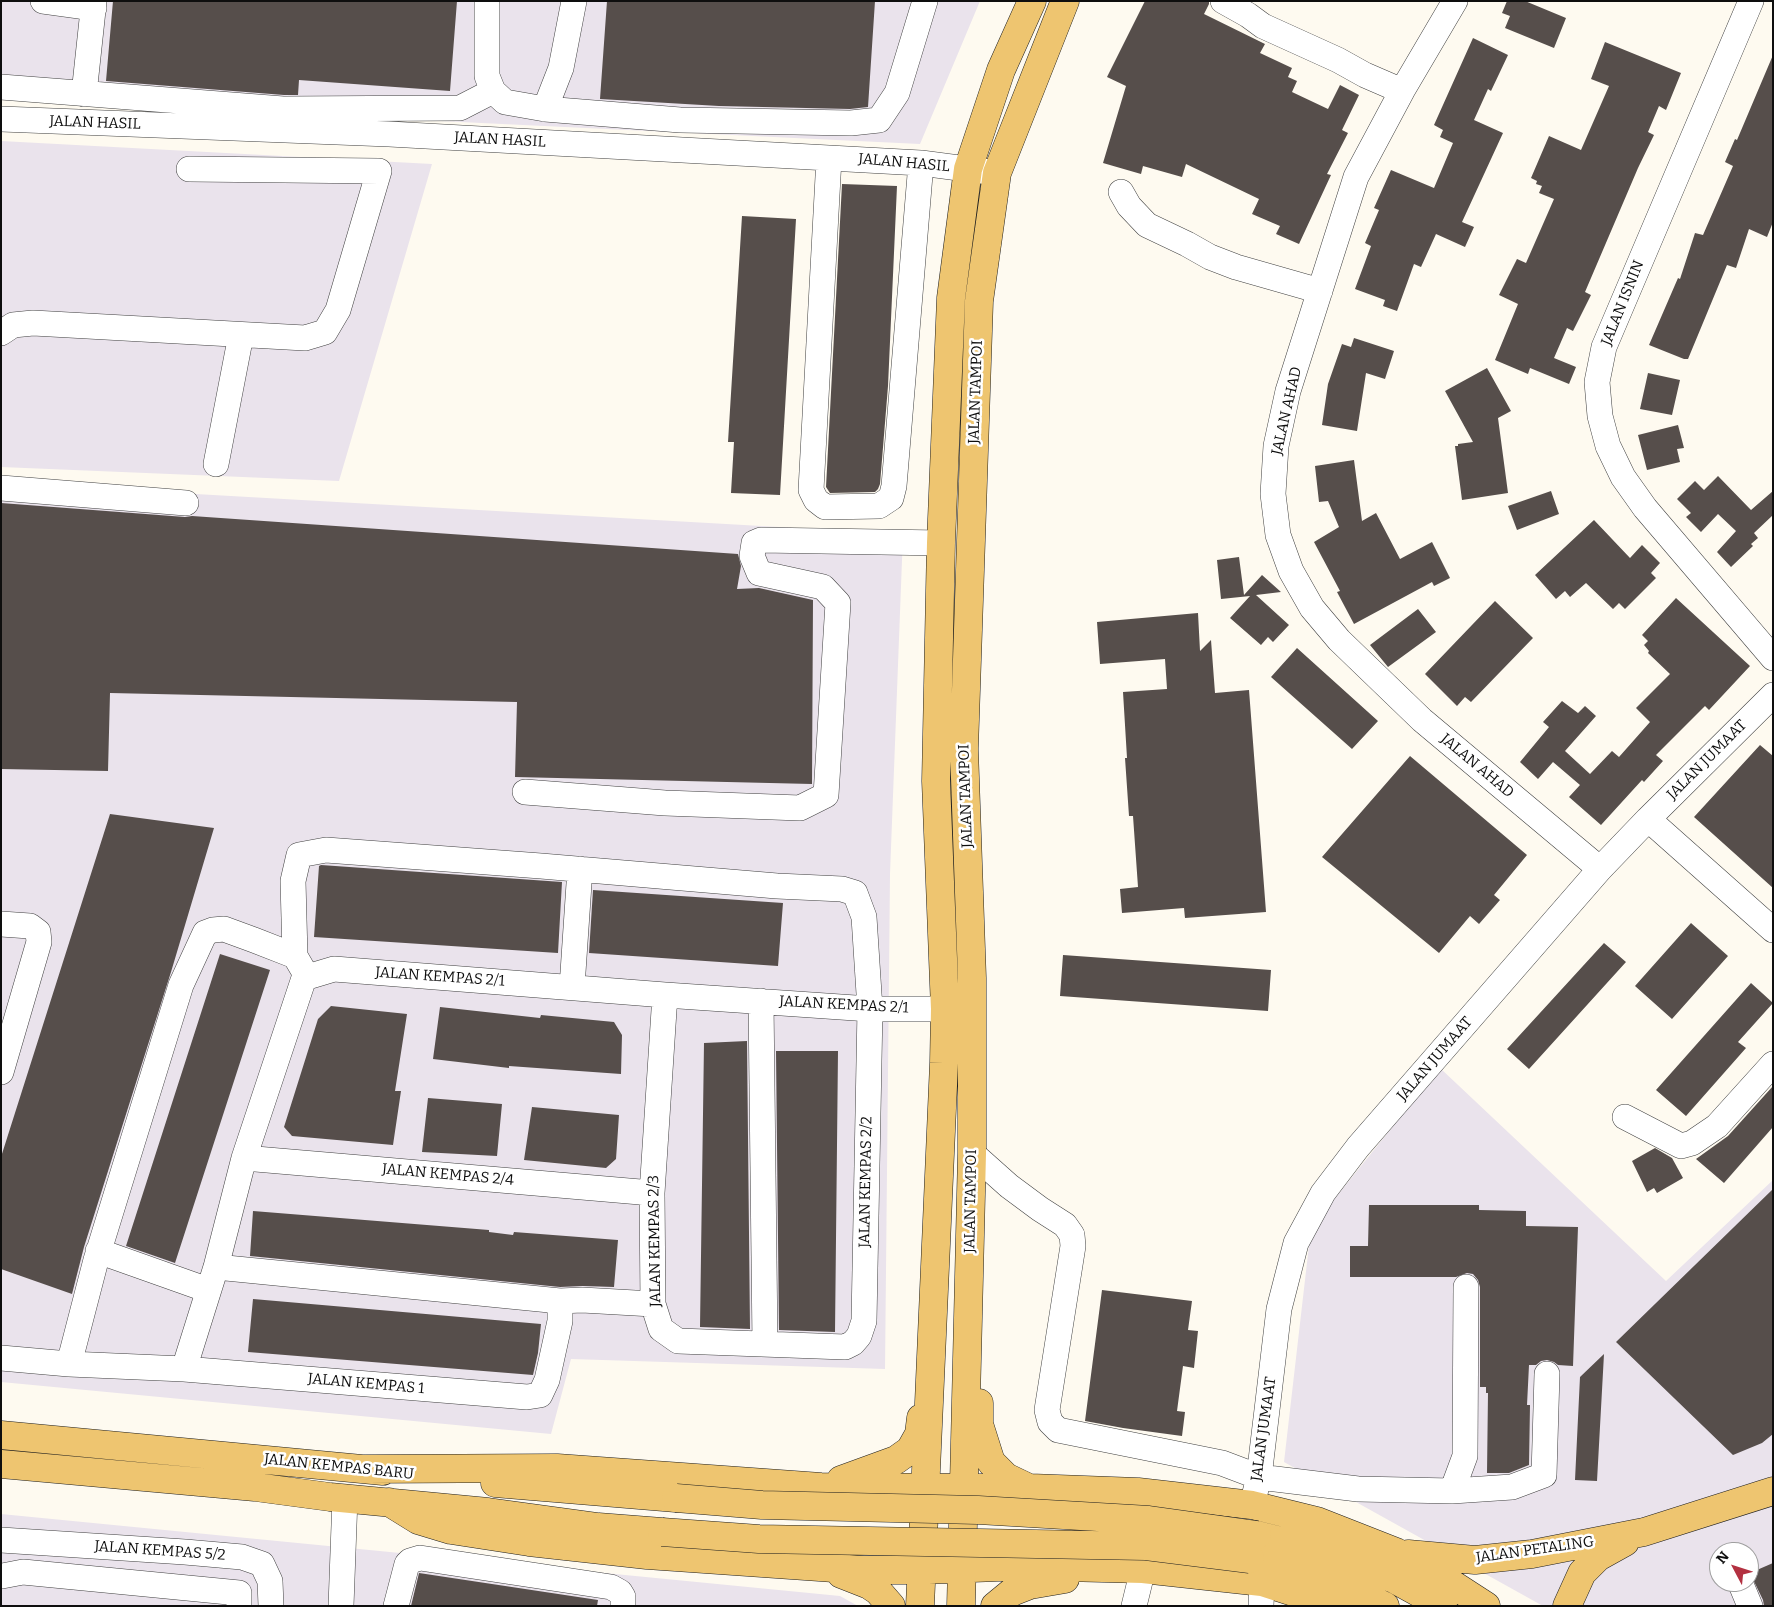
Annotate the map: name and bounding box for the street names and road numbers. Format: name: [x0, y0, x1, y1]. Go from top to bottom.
street label: JALAN HASIL: [49, 112, 141, 134]
street label: JALAN HASIL: [454, 129, 546, 151]
street label: JALAN HASIL: [858, 150, 950, 176]
street label: JALAN ISNIN: [1598, 258, 1648, 348]
street label: JALAN TAMPOI: [965, 340, 987, 444]
street label: JALAN AHAD: [1268, 365, 1306, 457]
street label: JALAN JUMAAT: [1663, 716, 1751, 804]
street label: JALAN AHAD: [1437, 730, 1517, 802]
street label: JALAN TAMPOI: [955, 744, 977, 848]
street label: JALAN KEMPAS 2/1: [375, 964, 505, 990]
street label: JALAN KEMPAS 2/1: [779, 993, 909, 1017]
street label: JALAN JUMAAT: [1394, 1013, 1476, 1105]
street label: JALAN KEMPAS 2/2: [856, 1116, 876, 1248]
street label: JALAN TAMPOI: [961, 1149, 981, 1253]
street label: JALAN KEMPAS 2/4: [381, 1160, 515, 1190]
street label: JALAN KEMPAS 2/3: [645, 1175, 665, 1307]
street label: JALAN KEMPAS 1: [307, 1370, 425, 1398]
street label: JALAN JUMAAT: [1248, 1376, 1280, 1482]
street label: JALAN KEMPAS BARU: [263, 1450, 415, 1484]
street label: JALAN PETALING: [1475, 1533, 1595, 1567]
street label: JALAN KEMPAS 5/2: [94, 1537, 226, 1565]

